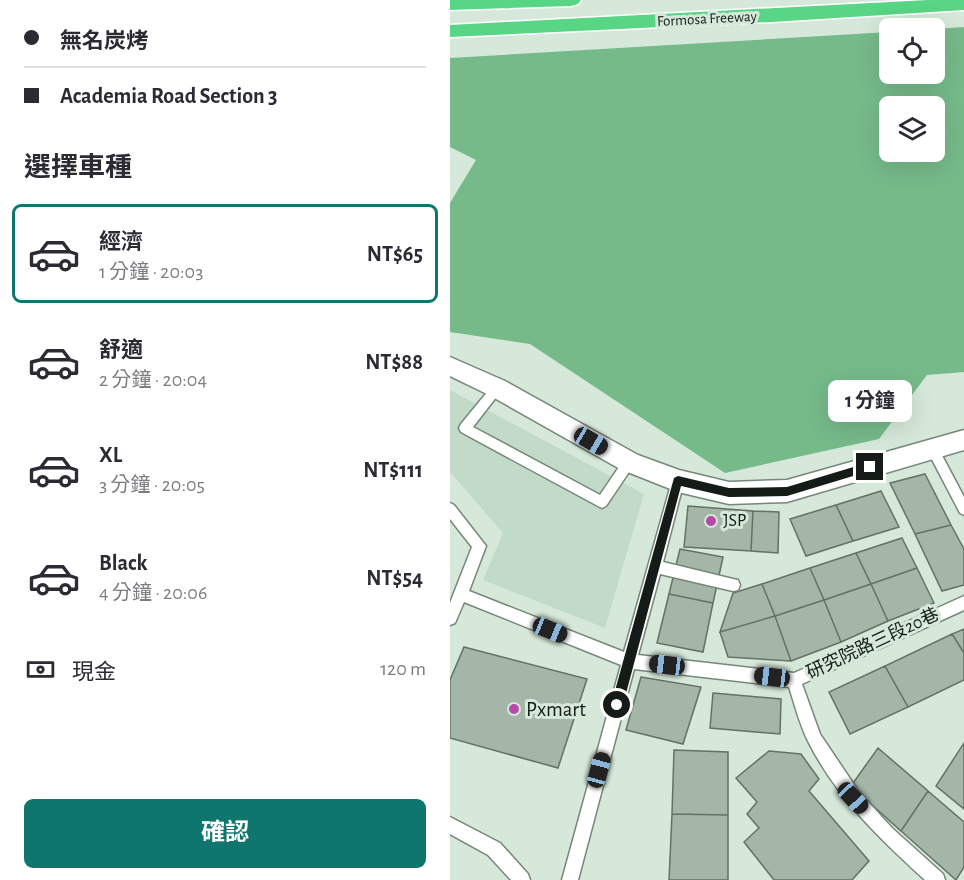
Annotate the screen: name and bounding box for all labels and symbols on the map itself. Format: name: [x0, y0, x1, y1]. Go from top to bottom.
street label: Formosa Freeway: [657, 9, 758, 29]
callout: 1 分鐘: [828, 380, 912, 422]
car: [571, 424, 611, 458]
route end: [856, 453, 883, 480]
place label: JSP: [723, 512, 746, 530]
marker: JSP: [704, 514, 718, 528]
street label: 研究院路三段20巷: [803, 604, 942, 683]
car: [530, 615, 570, 645]
car: [648, 654, 686, 676]
car: [753, 666, 791, 688]
route start: [603, 691, 630, 718]
place label: Pxmart: [526, 699, 586, 720]
marker: Pxmart: [507, 702, 521, 716]
car: [586, 750, 612, 790]
car: [834, 779, 872, 817]

